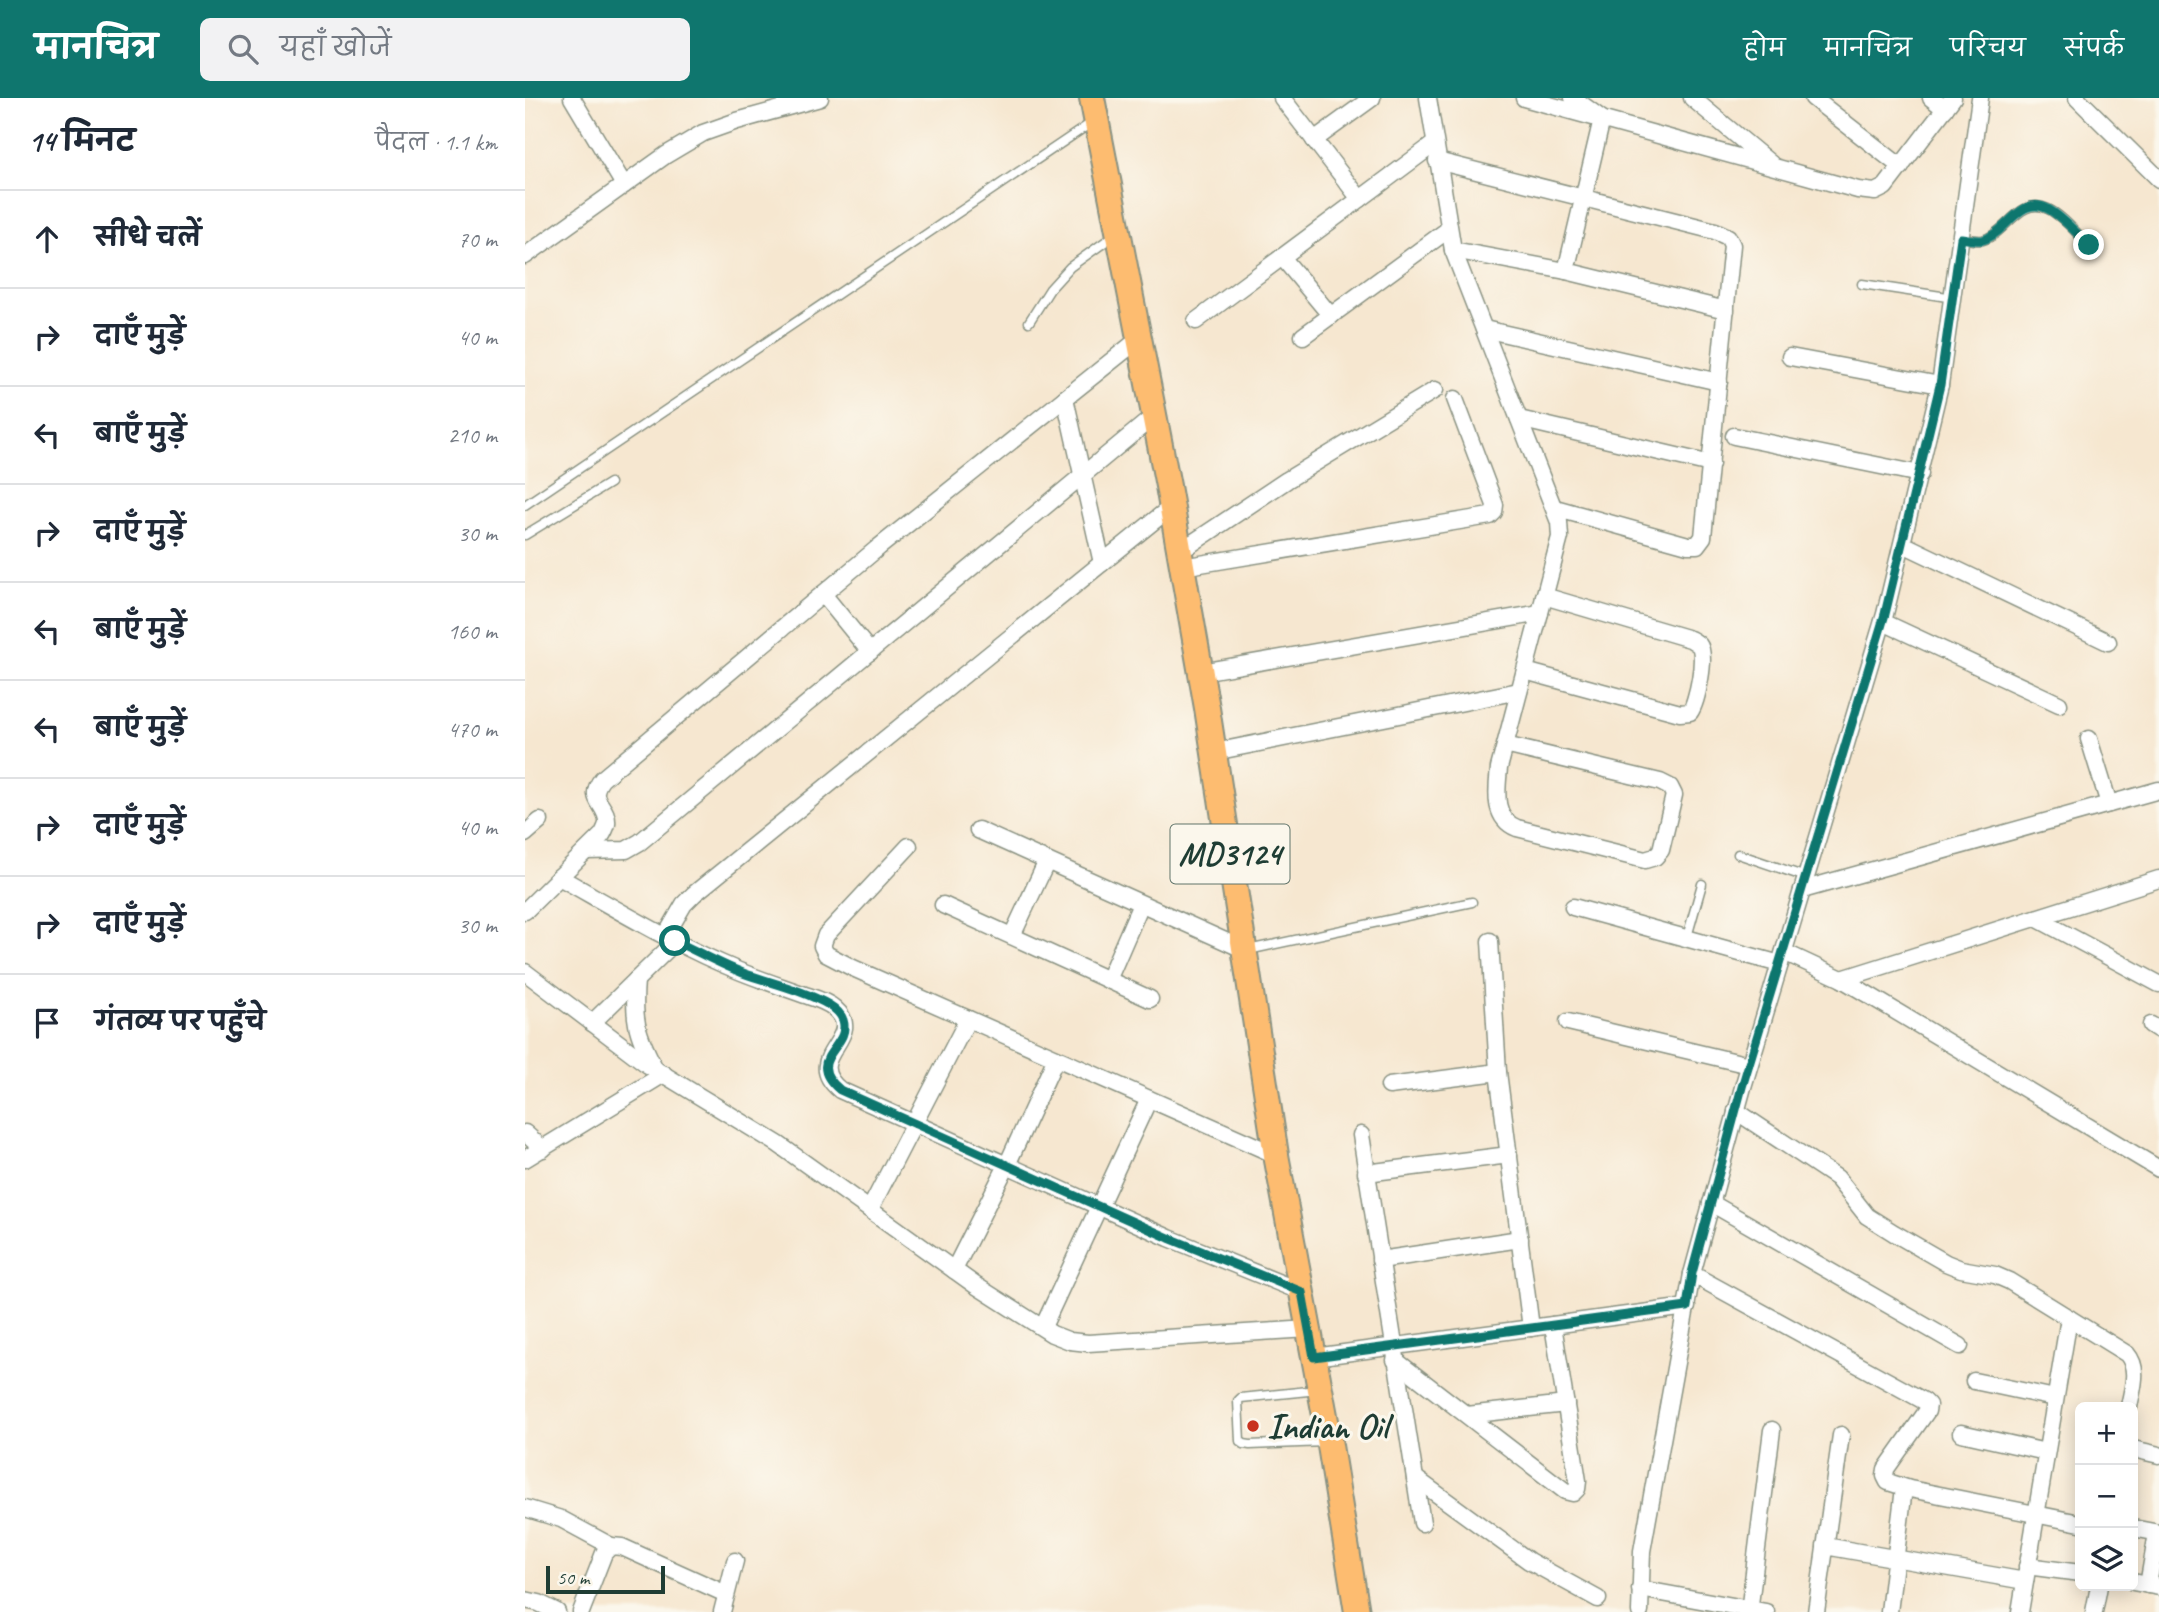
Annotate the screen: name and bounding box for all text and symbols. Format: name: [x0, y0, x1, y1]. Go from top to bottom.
search box: [200, 18, 690, 81]
text: मानचित्र: [35, 26, 158, 68]
icon: search: [224, 30, 262, 68]
text: यहाँ खोजें: [280, 31, 391, 64]
text: होम: [1743, 33, 1786, 63]
text: मानचित्र: [1824, 33, 1912, 63]
text: परिचय: [1950, 33, 2026, 63]
text: संपर्क: [2064, 33, 2124, 63]
text: 14 मिनट: [28, 122, 135, 160]
text: पैदल · 1.1 km: [375, 128, 497, 157]
icon: ahead: [28, 220, 66, 258]
text: सीधे चलें: [95, 221, 201, 254]
text: 70 m: [458, 225, 497, 254]
route end: [2073, 229, 2104, 260]
icon: right: [28, 318, 66, 356]
text: दाएँ मुड़ें: [95, 319, 185, 352]
text: 40 m: [458, 323, 497, 352]
icon: left: [28, 416, 66, 454]
text: बाएँ मुड़ें: [95, 417, 186, 450]
text: 210 m: [448, 421, 497, 450]
icon: right: [28, 514, 66, 552]
text: दाएँ मुड़ें: [95, 515, 185, 548]
text: 30 m: [458, 519, 497, 548]
icon: left: [28, 612, 66, 650]
text: बाएँ मुड़ें: [95, 613, 186, 646]
text: 160 m: [448, 617, 497, 646]
icon: left: [28, 710, 66, 748]
text: बाएँ मुड़ें: [95, 711, 186, 744]
text: 470 m: [448, 715, 497, 744]
icon: right: [28, 808, 66, 846]
text: दाएँ मुड़ें: [95, 809, 185, 842]
text: 40 m: [458, 813, 497, 842]
road number: MD3124: [1171, 824, 1289, 884]
icon: right: [28, 906, 66, 944]
text: दाएँ मुड़ें: [95, 907, 185, 940]
text: 30 m: [458, 911, 497, 940]
route start: [659, 925, 690, 956]
icon: arrive: [28, 1004, 66, 1042]
text: गंतव्य पर पहुँचे: [95, 1005, 266, 1038]
map controls: [2075, 1402, 2138, 1591]
button: +: [2075, 1402, 2138, 1465]
place label: Indian Oil: [1267, 1404, 1394, 1449]
marker: Indian Oil: [1245, 1418, 1261, 1434]
button: −: [2075, 1465, 2138, 1528]
button: layers: [2075, 1528, 2138, 1591]
scale bar: [546, 1563, 665, 1595]
text: 50 m: [557, 1566, 589, 1590]

